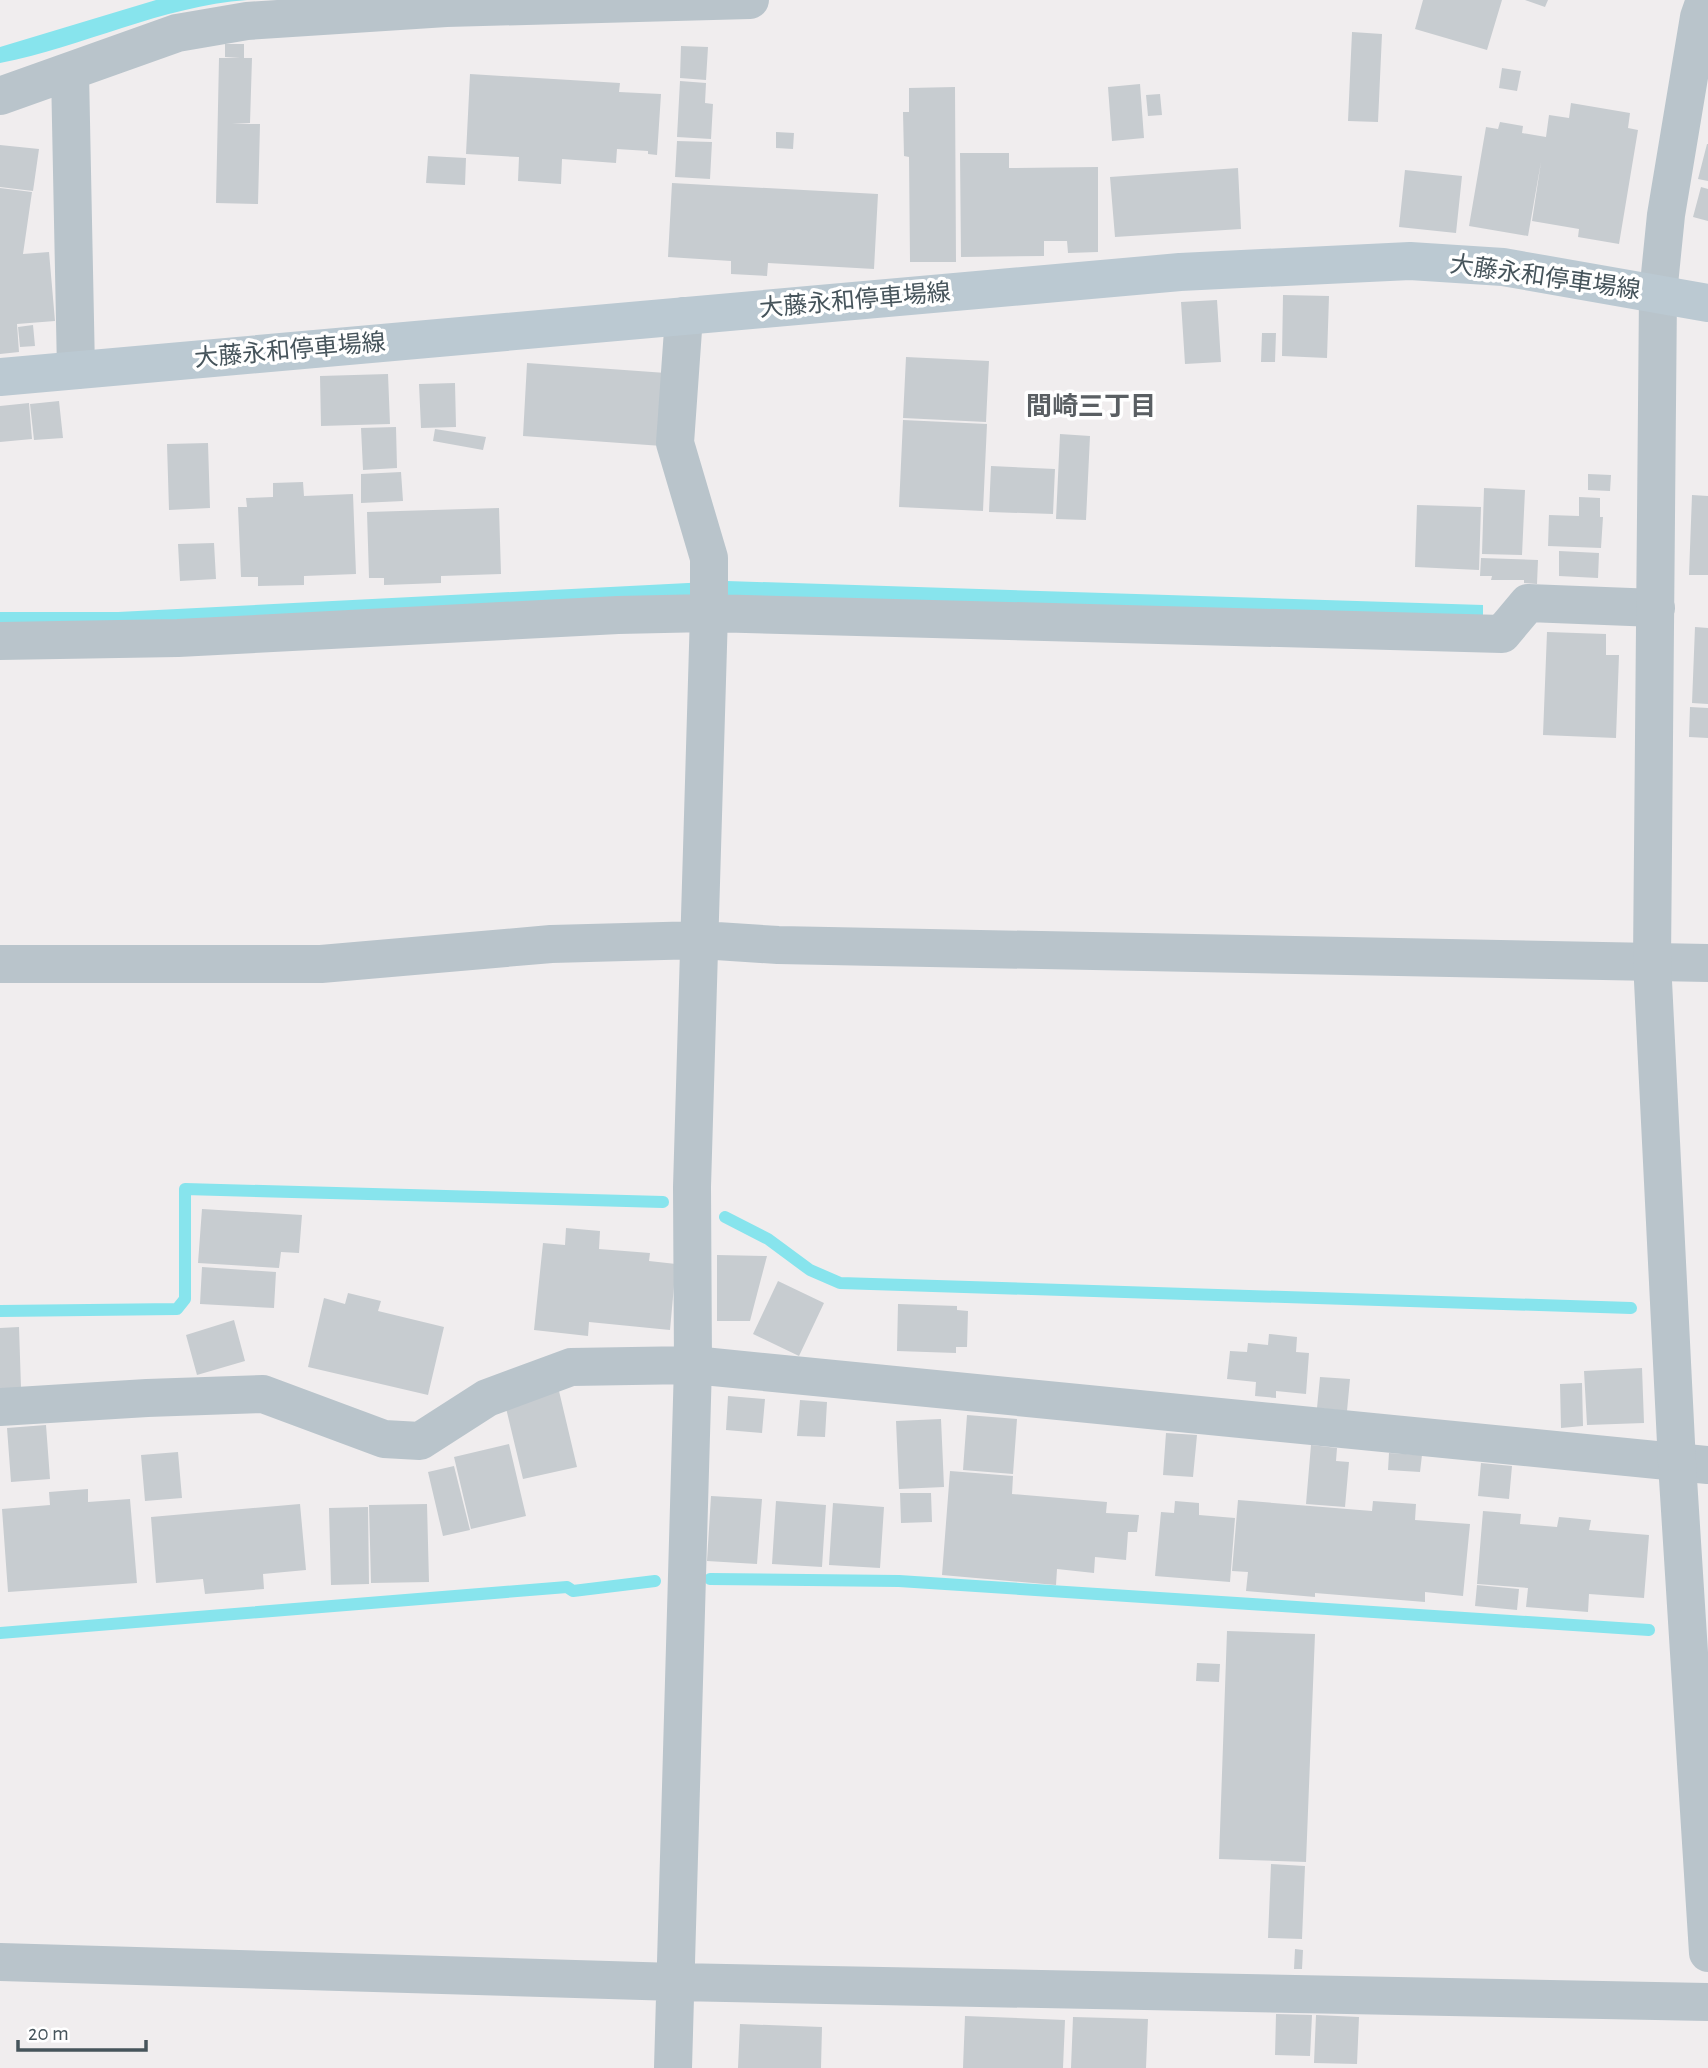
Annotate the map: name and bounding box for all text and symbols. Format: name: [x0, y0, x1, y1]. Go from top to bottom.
street label: 大藤永和停車場線: [1448, 251, 1642, 303]
street label: 大藤永和停車場線: [758, 279, 952, 321]
street label: 大藤永和停車場線: [193, 329, 387, 371]
district label: 間崎三丁目: [1026, 393, 1156, 420]
scale bar: [18, 2008, 145, 2052]
text: 20 m: [28, 2023, 69, 2044]

